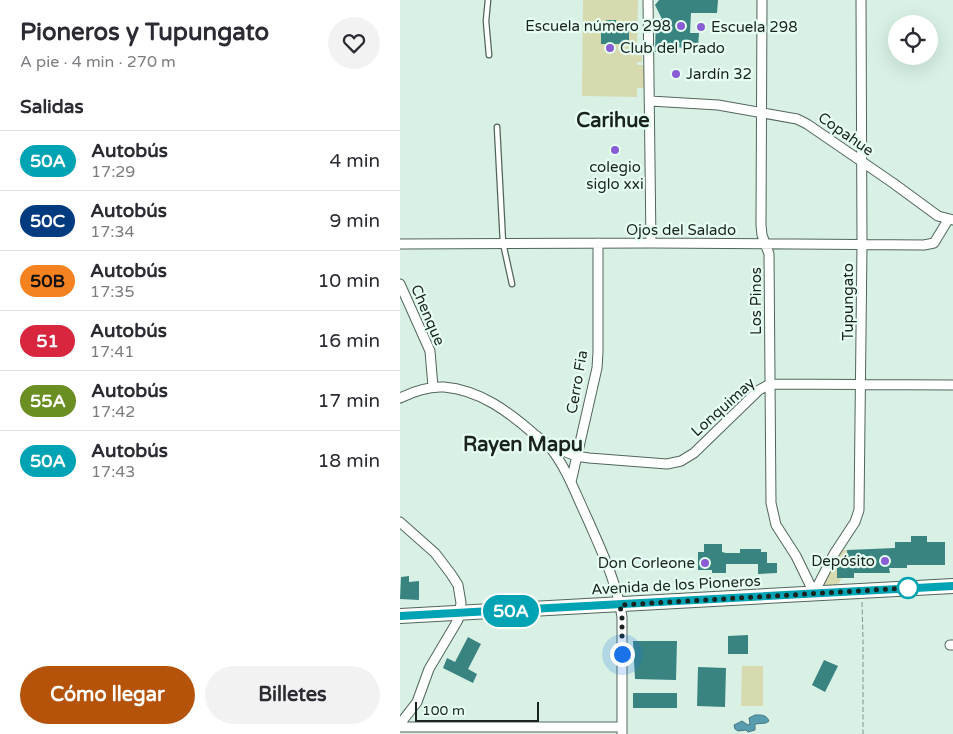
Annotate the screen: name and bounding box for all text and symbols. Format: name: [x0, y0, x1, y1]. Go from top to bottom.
map controls: [888, 15, 938, 65]
button: locate: [888, 15, 938, 65]
button: heart: [328, 17, 380, 69]
place label: Escuela número 298: [525, 17, 671, 35]
text: Pioneros y Tupungato: [20, 18, 269, 47]
place label: Escuela 298: [711, 18, 798, 36]
marker: Escuela número 298: [675, 20, 687, 32]
marker: Escuela 298: [695, 21, 707, 33]
place label: Club del Prado: [620, 39, 725, 57]
marker: Club del Prado: [604, 42, 616, 54]
text: A pie · 4 min · 270 m: [20, 52, 176, 72]
place label: Jardín 32: [686, 65, 752, 83]
marker: Jardín 32: [670, 68, 682, 80]
text: Salidas: [20, 96, 84, 118]
street label: Copahue: [815, 108, 877, 160]
district label: Carihue: [576, 109, 650, 133]
text: Autobús: [91, 140, 168, 162]
marker: colegio siglo xxi: [609, 144, 621, 156]
text: 50A: [30, 150, 66, 172]
text: 4 min: [329, 150, 380, 172]
place label: colegio siglo xxi: [586, 158, 644, 193]
text: 17:29: [91, 162, 135, 182]
text: Autobús: [90, 200, 167, 222]
text: 50C: [30, 210, 65, 232]
text: 9 min: [329, 210, 380, 232]
street label: Ojos del Salado: [626, 221, 736, 239]
text: 17:34: [90, 222, 134, 242]
text: Autobús: [90, 260, 167, 282]
street label: Tupungato: [839, 263, 857, 341]
street label: Los Pinos: [747, 267, 765, 335]
text: 50B: [30, 270, 65, 292]
text: 10 min: [317, 270, 380, 292]
text: 17:35: [90, 282, 134, 302]
street label: Chenque: [407, 282, 449, 348]
text: Autobús: [90, 320, 167, 342]
text: 51: [36, 330, 59, 352]
text: 16 min: [317, 330, 380, 352]
text: 17:41: [90, 342, 134, 362]
street label: Cerro Fia: [563, 349, 591, 415]
street label: Lonquimay: [687, 374, 759, 440]
text: Autobús: [91, 380, 168, 402]
text: 55A: [30, 390, 66, 412]
text: 17 min: [317, 390, 380, 412]
text: 17:42: [91, 402, 135, 422]
district label: Rayen Mapu: [463, 433, 583, 457]
text: Autobús: [91, 440, 168, 462]
text: 50A: [30, 450, 66, 472]
text: 18 min: [317, 450, 380, 472]
text: 17:43: [91, 462, 135, 482]
place label: Depósito: [811, 552, 875, 570]
place label: Don Corleone: [598, 554, 695, 572]
marker: Depósito: [879, 555, 891, 567]
marker: Don Corleone: [699, 557, 711, 569]
street label: Avenida de los Pioneros: [591, 572, 761, 598]
unlabelled marker: [897, 577, 919, 599]
line badge: 50A: [482, 595, 540, 627]
text: 50A: [493, 600, 529, 622]
your location: [610, 642, 635, 667]
button: Cómo llegar: [20, 666, 195, 724]
button: Billetes: [205, 666, 380, 724]
scale bar: [415, 699, 539, 722]
text: 100 m: [422, 702, 465, 719]

